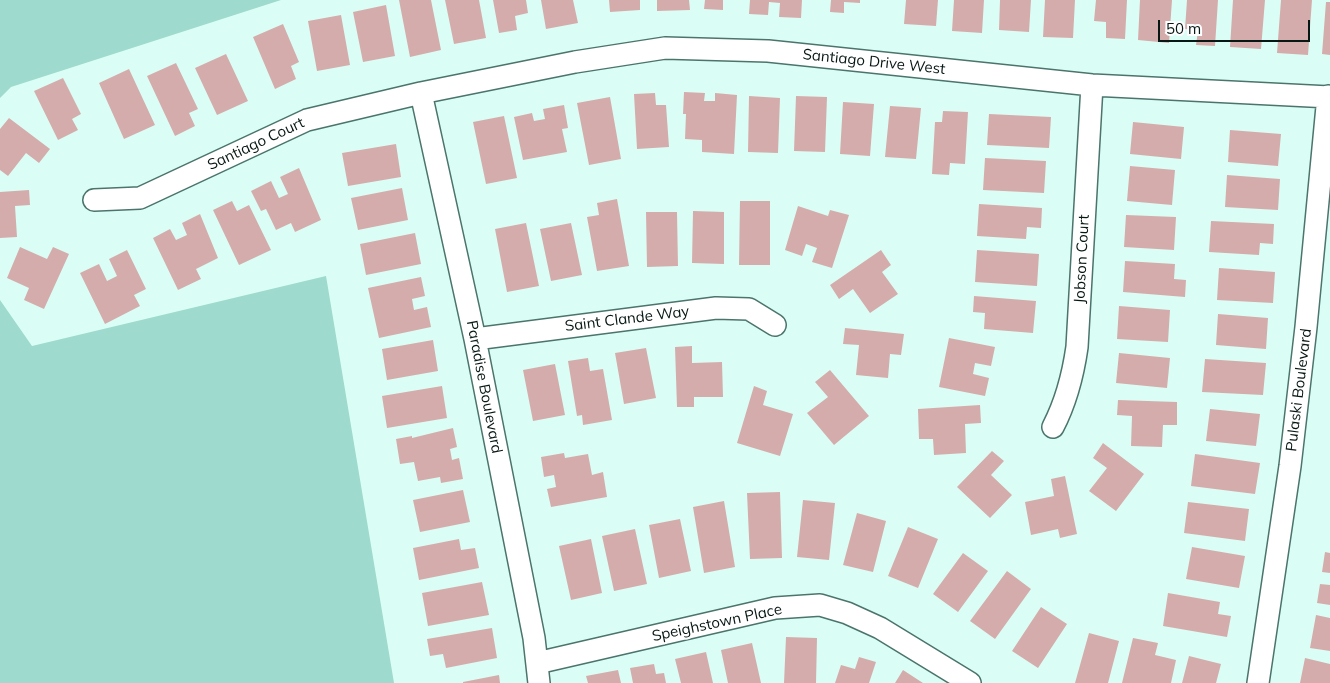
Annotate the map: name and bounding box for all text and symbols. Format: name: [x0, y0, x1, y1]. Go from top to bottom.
scale bar: [1160, 10, 1312, 42]
text: 50 m: [1166, 19, 1201, 38]
street label: Santiago Drive West: [802, 46, 946, 78]
street label: Santiago Court: [205, 114, 307, 174]
street label: Jobson Court: [1071, 214, 1093, 304]
street label: Saint Clande Way: [564, 302, 690, 336]
street label: Paradise Boulevard: [462, 319, 506, 455]
street label: Pulaski Boulevard: [1283, 327, 1315, 453]
street label: Speighstown Place: [650, 600, 784, 646]

